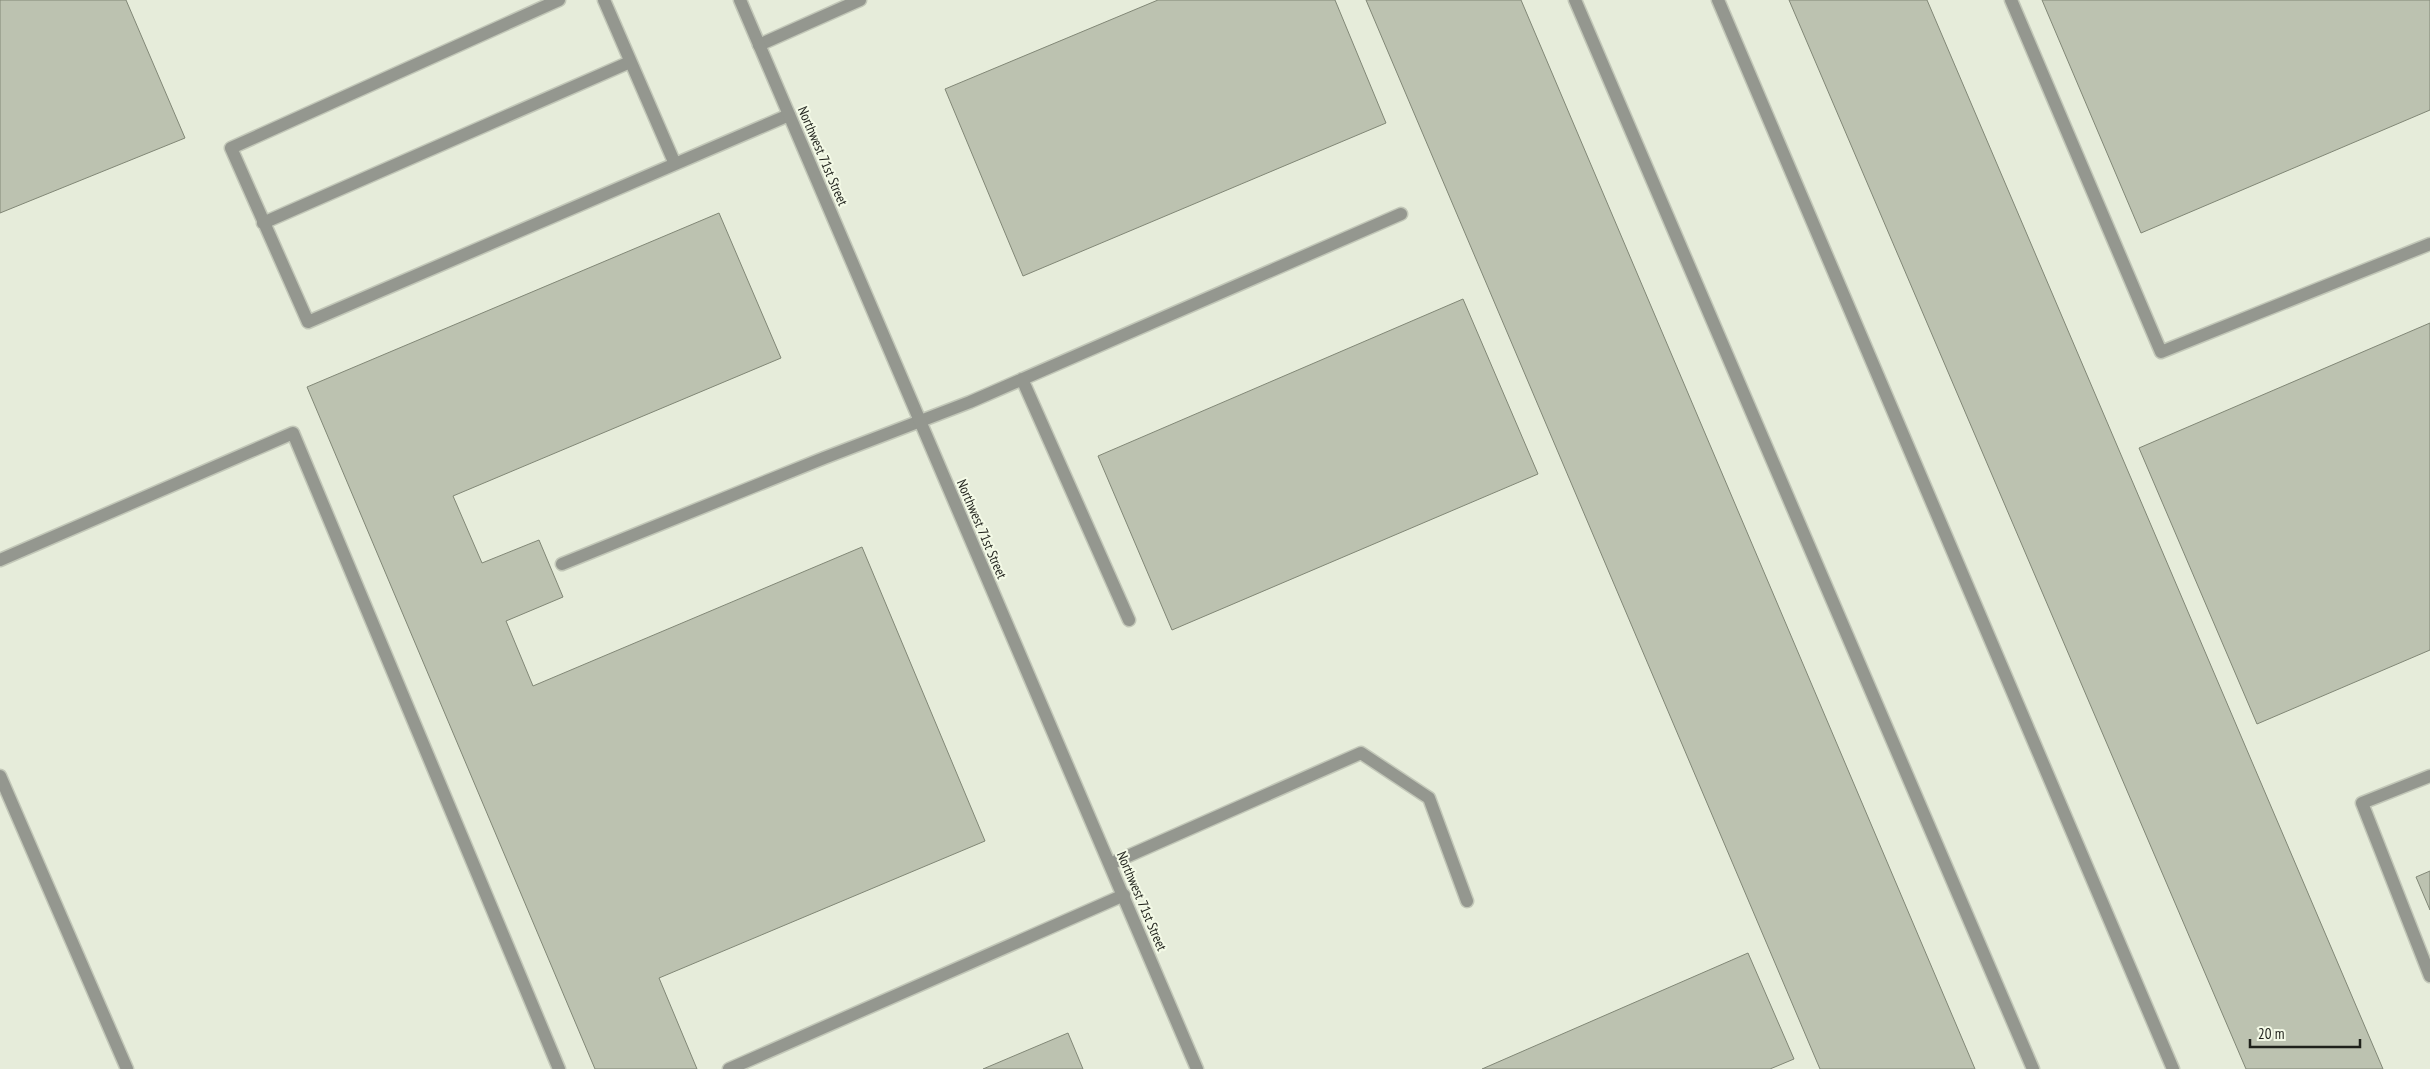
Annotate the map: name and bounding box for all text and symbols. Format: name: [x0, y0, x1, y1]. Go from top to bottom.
street label: Northwest 71st Street: [794, 104, 852, 209]
street label: Northwest 71st Street: [953, 477, 1011, 582]
street label: Northwest 71st Street: [1113, 849, 1171, 954]
scale bar: [2250, 1016, 2360, 1048]
text: 20 m: [2258, 1024, 2284, 1043]

